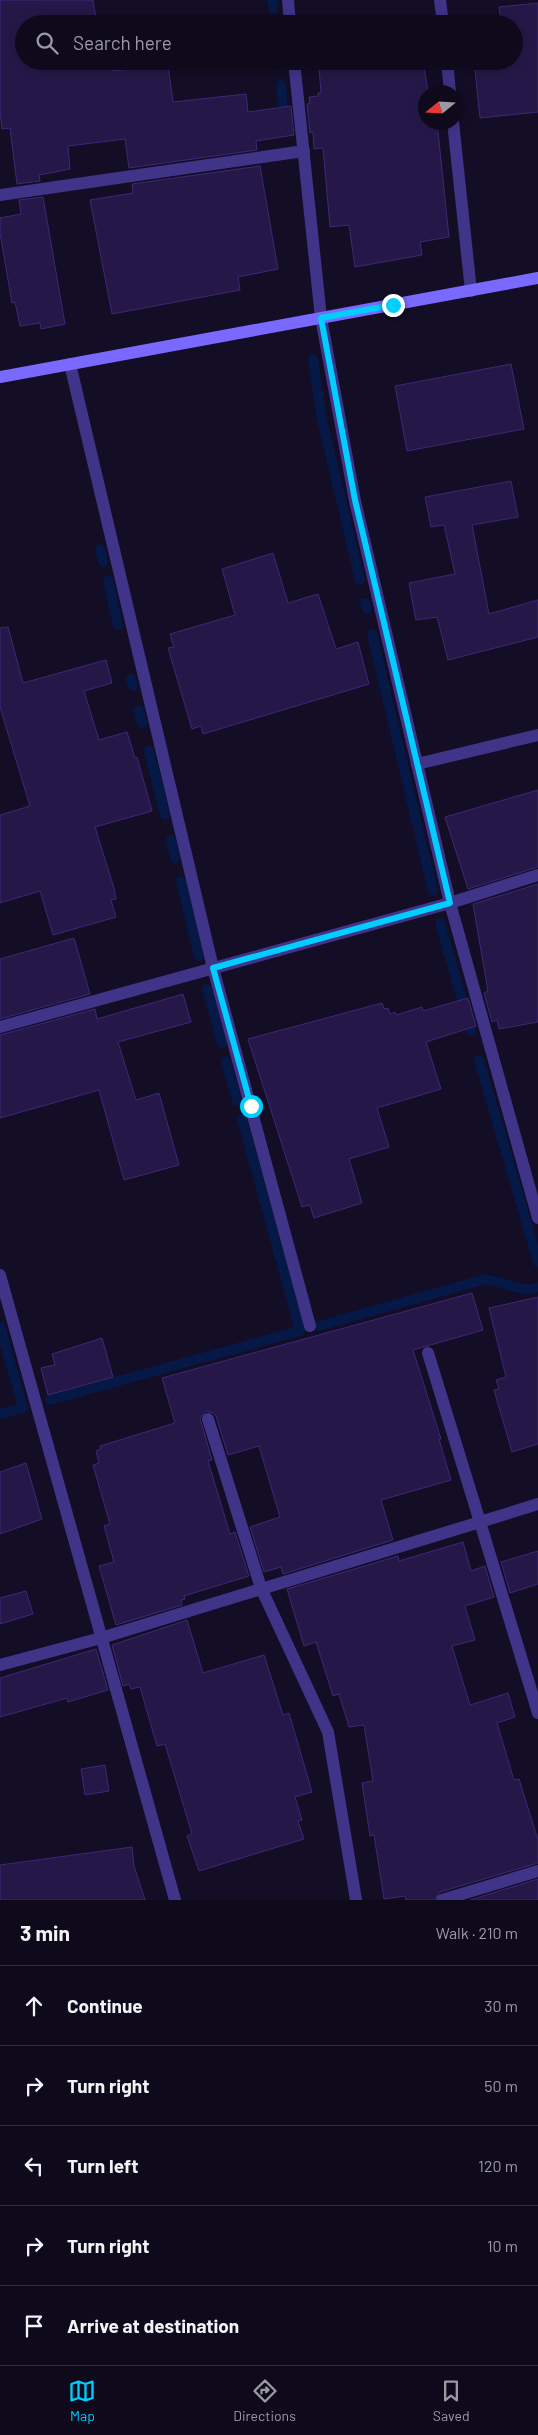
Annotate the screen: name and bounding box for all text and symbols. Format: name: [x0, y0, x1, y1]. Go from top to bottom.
search box: [15, 15, 523, 70]
icon: search: [33, 29, 61, 57]
text: Search here: [73, 31, 172, 54]
north arrow: [418, 85, 463, 130]
route end: [382, 294, 405, 317]
route start: [240, 1095, 263, 1118]
text: 3 min: [20, 1920, 70, 1945]
text: Walk · 210 m: [436, 1923, 518, 1942]
icon: ahead: [20, 1992, 48, 2020]
text: Continue: [67, 1994, 143, 2017]
text: 30 m: [484, 1996, 518, 2015]
icon: right: [20, 2072, 48, 2100]
text: Turn right: [67, 2074, 149, 2097]
text: 50 m: [484, 2076, 518, 2095]
icon: left: [20, 2152, 48, 2180]
text: Turn left: [67, 2154, 138, 2177]
text: 120 m: [478, 2156, 518, 2175]
icon: right: [20, 2232, 48, 2260]
text: Turn right: [67, 2234, 149, 2257]
text: 10 m: [487, 2236, 518, 2255]
icon: arrive: [20, 2312, 48, 2340]
text: Arrive at destination: [67, 2314, 239, 2337]
tab: Map: [68, 2377, 96, 2424]
tab: Directions: [233, 2377, 296, 2424]
tab: Saved: [433, 2377, 470, 2424]

